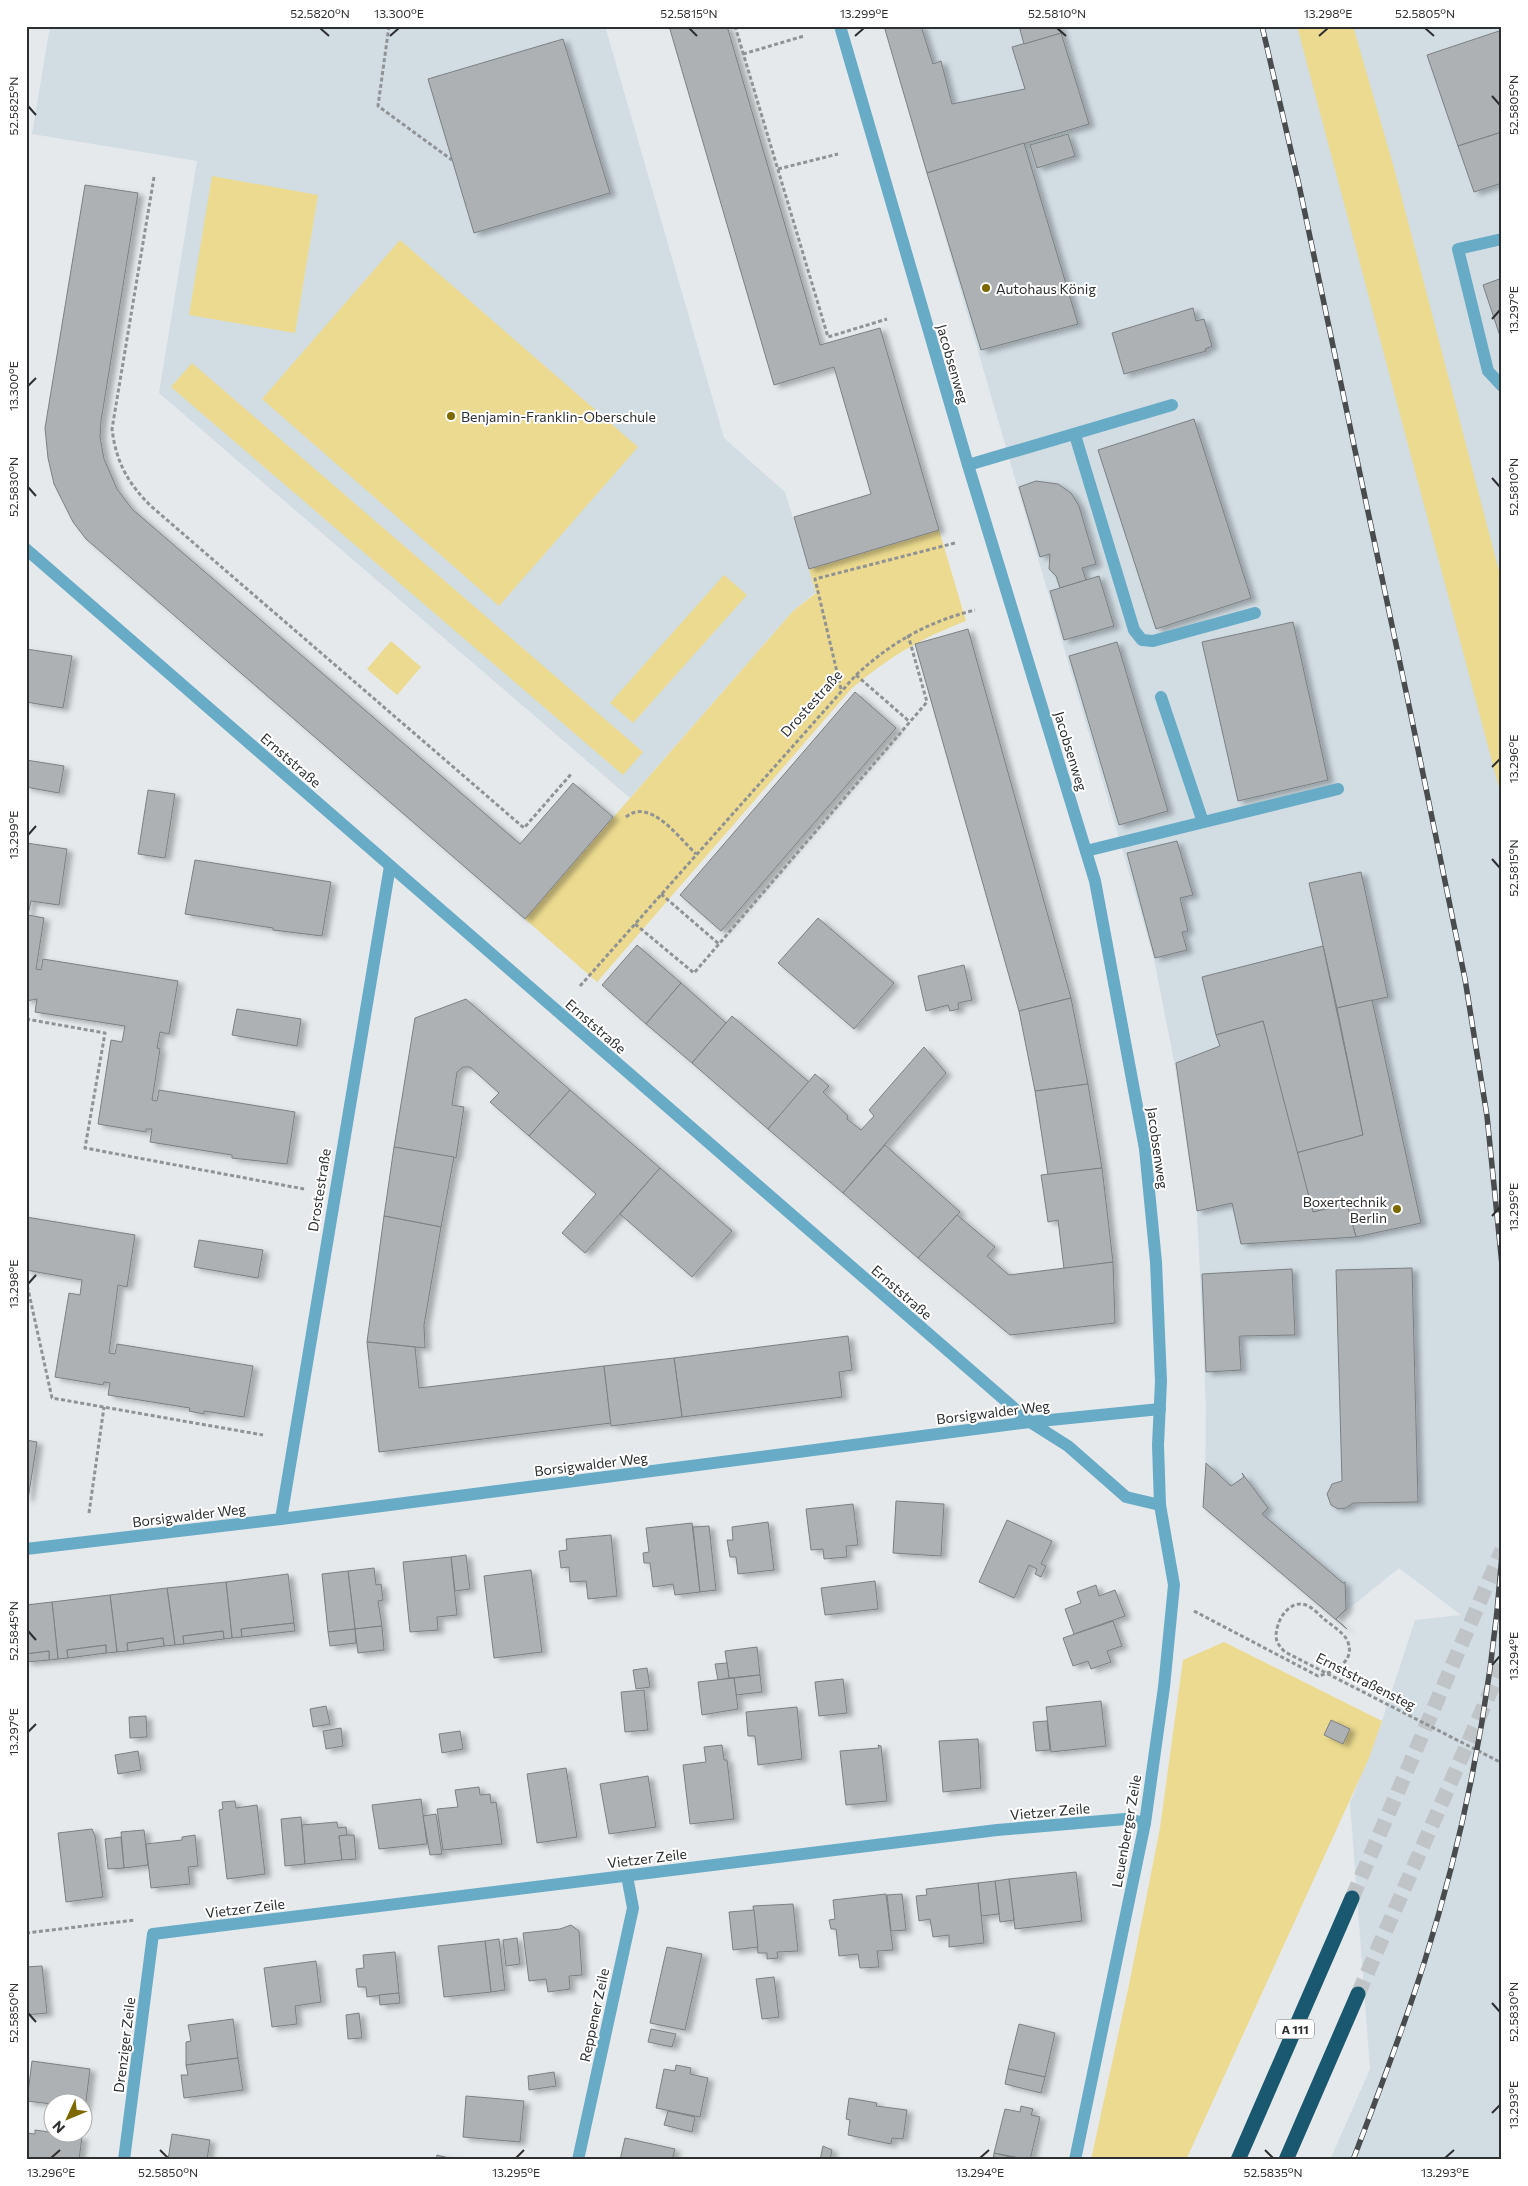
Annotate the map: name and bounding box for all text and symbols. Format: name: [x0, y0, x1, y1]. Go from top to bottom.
text: 52.5820°N: [290, 6, 350, 20]
text: 13.300°E: [374, 6, 424, 20]
text: 52.5815°N: [660, 6, 718, 20]
text: 13.299°E: [840, 6, 888, 20]
text: 52.5810°N: [1028, 6, 1086, 20]
text: 13.298°E: [1304, 6, 1352, 20]
text: 52.5805°N: [1395, 6, 1455, 20]
text: 52.5805°N: [1506, 75, 1520, 135]
text: 52.5825°N: [6, 77, 20, 135]
place label: Autohaus König: [996, 280, 1096, 297]
marker: Autohaus König: [980, 282, 992, 294]
text: 13.297°E: [1506, 286, 1520, 334]
street label: Jacobsenweg: [933, 322, 973, 406]
text: 13.300°E: [6, 361, 20, 411]
place label: Benjamin-Franklin-Oberschule: [461, 408, 656, 425]
marker: Benjamin-Franklin-Oberschule: [445, 410, 457, 422]
text: 52.5830°N: [6, 457, 20, 517]
text: 52.5810°N: [1506, 458, 1520, 516]
street label: Drostestraße: [777, 666, 845, 740]
street label: Jacobsenweg: [1051, 709, 1091, 793]
street label: Ernststraße: [257, 729, 325, 791]
text: 13.296°E: [1506, 735, 1520, 783]
text: 13.299°E: [6, 811, 20, 859]
text: 52.5815°N: [1506, 839, 1520, 897]
street label: Ernststraße: [562, 995, 630, 1057]
street label: Jacobsenweg: [1144, 1106, 1172, 1190]
street label: Drostestraße: [304, 1147, 334, 1233]
text: 13.295°E: [1506, 1183, 1520, 1231]
place label: Boxertechnik Berlin: [1303, 1193, 1387, 1226]
marker: Boxertechnik Berlin: [1391, 1203, 1403, 1215]
text: 13.298°E: [6, 1260, 20, 1308]
street label: Ernststraße: [868, 1261, 936, 1323]
street label: Borsigwalder Weg: [935, 1397, 1051, 1427]
street label: Borsigwalder Weg: [533, 1449, 649, 1479]
street label: Borsigwalder Weg: [131, 1500, 247, 1530]
text: 52.5845°N: [6, 1601, 20, 1661]
text: 13.294°E: [1506, 1632, 1520, 1680]
street label: Ernststraßensteg: [1313, 1649, 1419, 1714]
text: 13.297°E: [6, 1708, 20, 1756]
street label: Leuenberger Zeile: [1108, 1773, 1144, 1889]
street label: Vietzer Zeile: [1009, 1799, 1091, 1823]
street label: Vietzer Zeile: [606, 1845, 688, 1871]
street label: Vietzer Zeile: [204, 1895, 286, 1921]
street label: Reppener Zeile: [576, 1967, 612, 2063]
text: 52.5830°N: [1506, 1982, 1520, 2042]
text: 52.5850°N: [6, 1983, 20, 2043]
street label: Drenziger Zeile: [110, 1996, 138, 2094]
road number: A 111: [1276, 2020, 1314, 2038]
text: 13.293°E: [1506, 2081, 1520, 2129]
north arrow: [42, 2094, 92, 2144]
text: N: [49, 2118, 68, 2137]
text: 13.296°E: [27, 2165, 75, 2179]
text: 52.5850°N: [138, 2165, 198, 2179]
text: 13.295°E: [492, 2165, 540, 2179]
text: 13.294°E: [956, 2165, 1004, 2179]
text: 52.5835°N: [1244, 2165, 1302, 2179]
text: 13.293°E: [1421, 2165, 1469, 2179]

